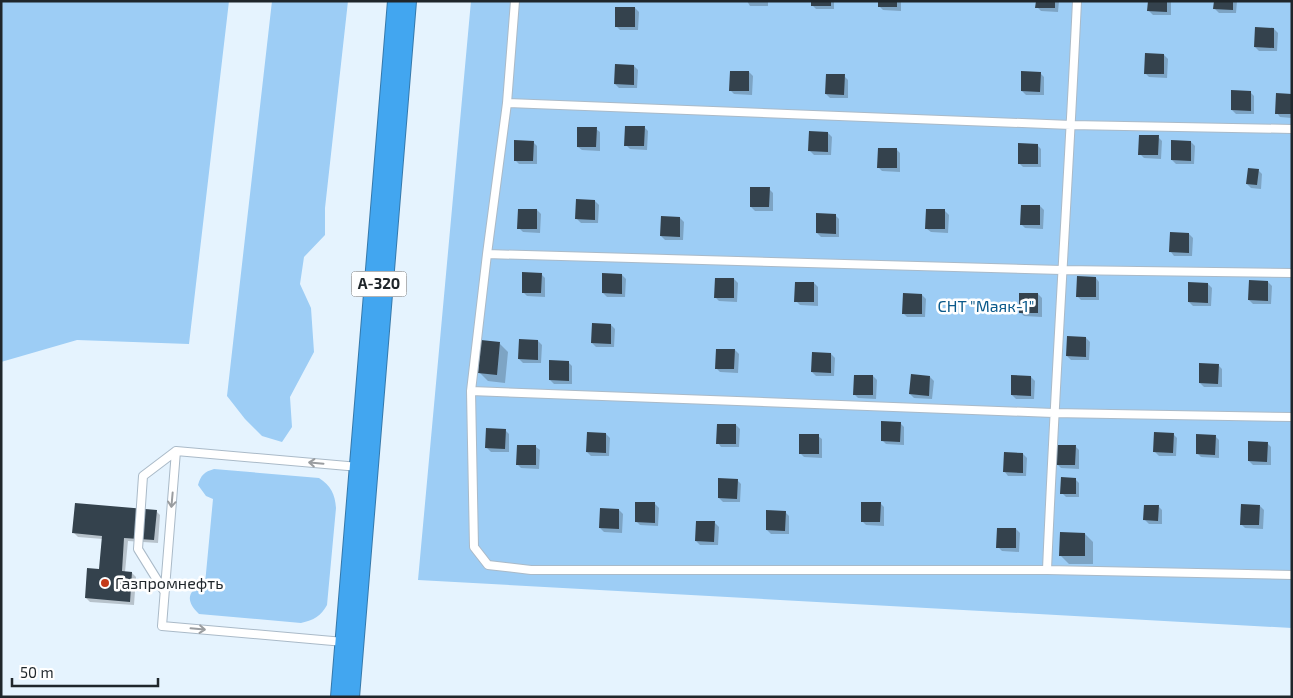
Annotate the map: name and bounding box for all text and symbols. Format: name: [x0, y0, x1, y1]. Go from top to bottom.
road number: А-320: [352, 272, 406, 296]
park label: СНТ "Маяк-1": [938, 296, 1034, 315]
one-way arrow: [308, 459, 324, 468]
one-way arrow: [167, 492, 177, 508]
place label: Газпромнефть: [115, 573, 223, 592]
marker: Газпромнефть: [99, 577, 111, 589]
one-way arrow: [190, 624, 206, 634]
scale bar: [12, 656, 159, 688]
text: 50 m: [20, 663, 54, 681]

